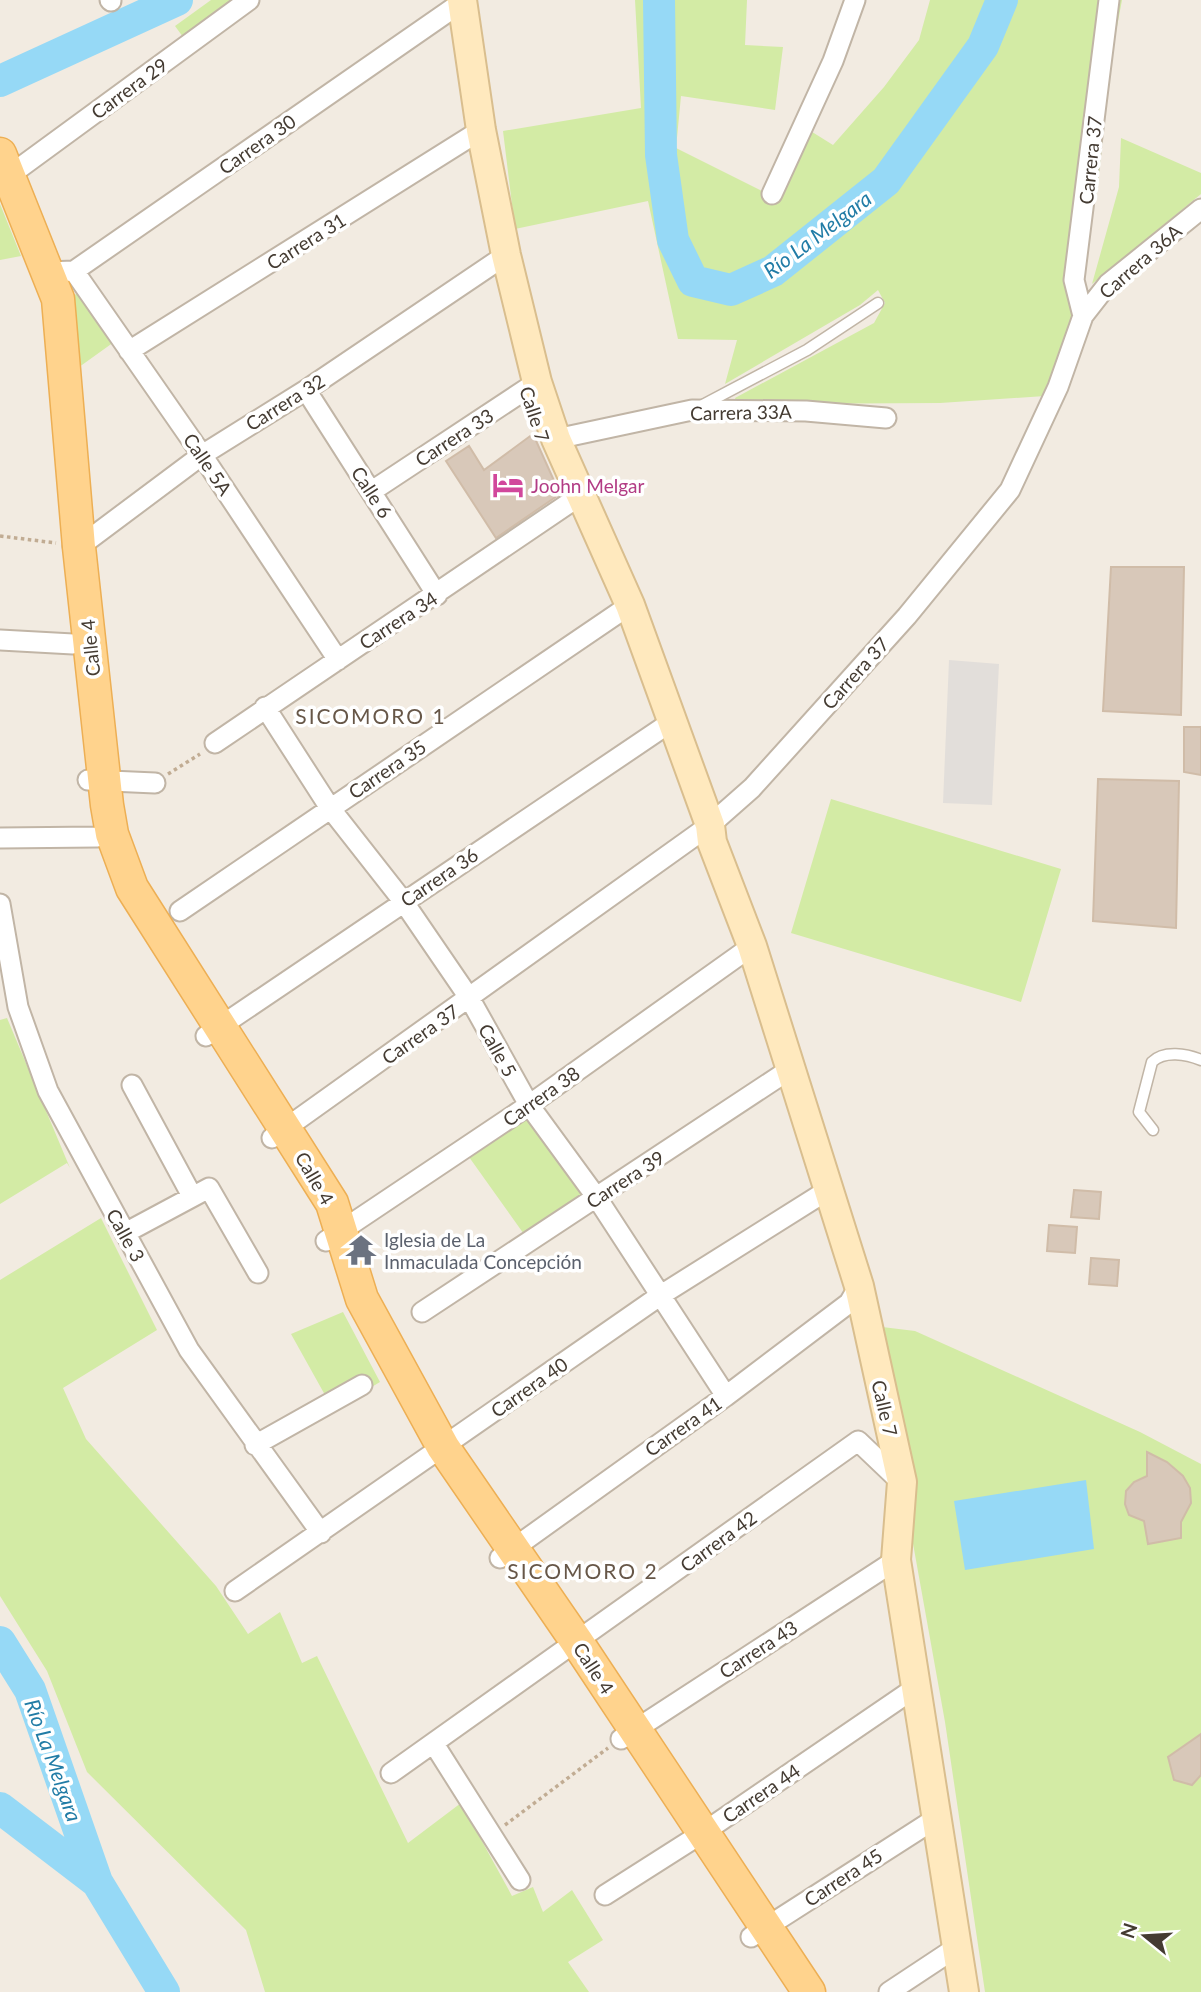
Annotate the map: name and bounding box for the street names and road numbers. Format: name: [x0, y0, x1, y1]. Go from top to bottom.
street label: Carrera 29: [86, 53, 172, 123]
street label: Carrera 30: [214, 109, 300, 179]
street label: Carrera 37: [1074, 115, 1106, 205]
street label: Carrera 31: [262, 208, 350, 274]
street label: Carrera 36A: [1094, 219, 1186, 303]
street label: Carrera 32: [241, 369, 329, 435]
street label: Calle 7: [515, 383, 555, 445]
street label: Carrera 33A: [690, 400, 792, 424]
street label: Carrera 33: [411, 403, 497, 471]
street label: Calle 5A: [179, 429, 237, 500]
street label: Calle 6: [347, 462, 397, 522]
street label: Carrera 34: [355, 586, 441, 654]
street label: Calle 4: [76, 618, 104, 678]
street label: Carrera 37: [817, 632, 893, 714]
street label: Carrera 35: [344, 735, 430, 803]
street label: Carrera 36: [396, 843, 482, 911]
street label: Carrera 37: [377, 999, 463, 1069]
street label: Calle 5: [474, 1019, 522, 1081]
street label: Carrera 38: [498, 1061, 584, 1131]
street label: Carrera 39: [582, 1145, 668, 1213]
street label: Calle 4: [291, 1148, 339, 1208]
street label: Calle 3: [102, 1204, 150, 1266]
street label: Carrera 40: [486, 1352, 572, 1422]
street label: Calle 7: [867, 1378, 903, 1438]
street label: Carrera 41: [640, 1391, 726, 1461]
street label: Carrera 42: [675, 1506, 761, 1576]
street label: Carrera 43: [715, 1615, 801, 1683]
street label: Calle 4: [569, 1638, 619, 1698]
street label: Carrera 44: [718, 1759, 804, 1827]
street label: Carrera 45: [800, 1843, 886, 1911]

